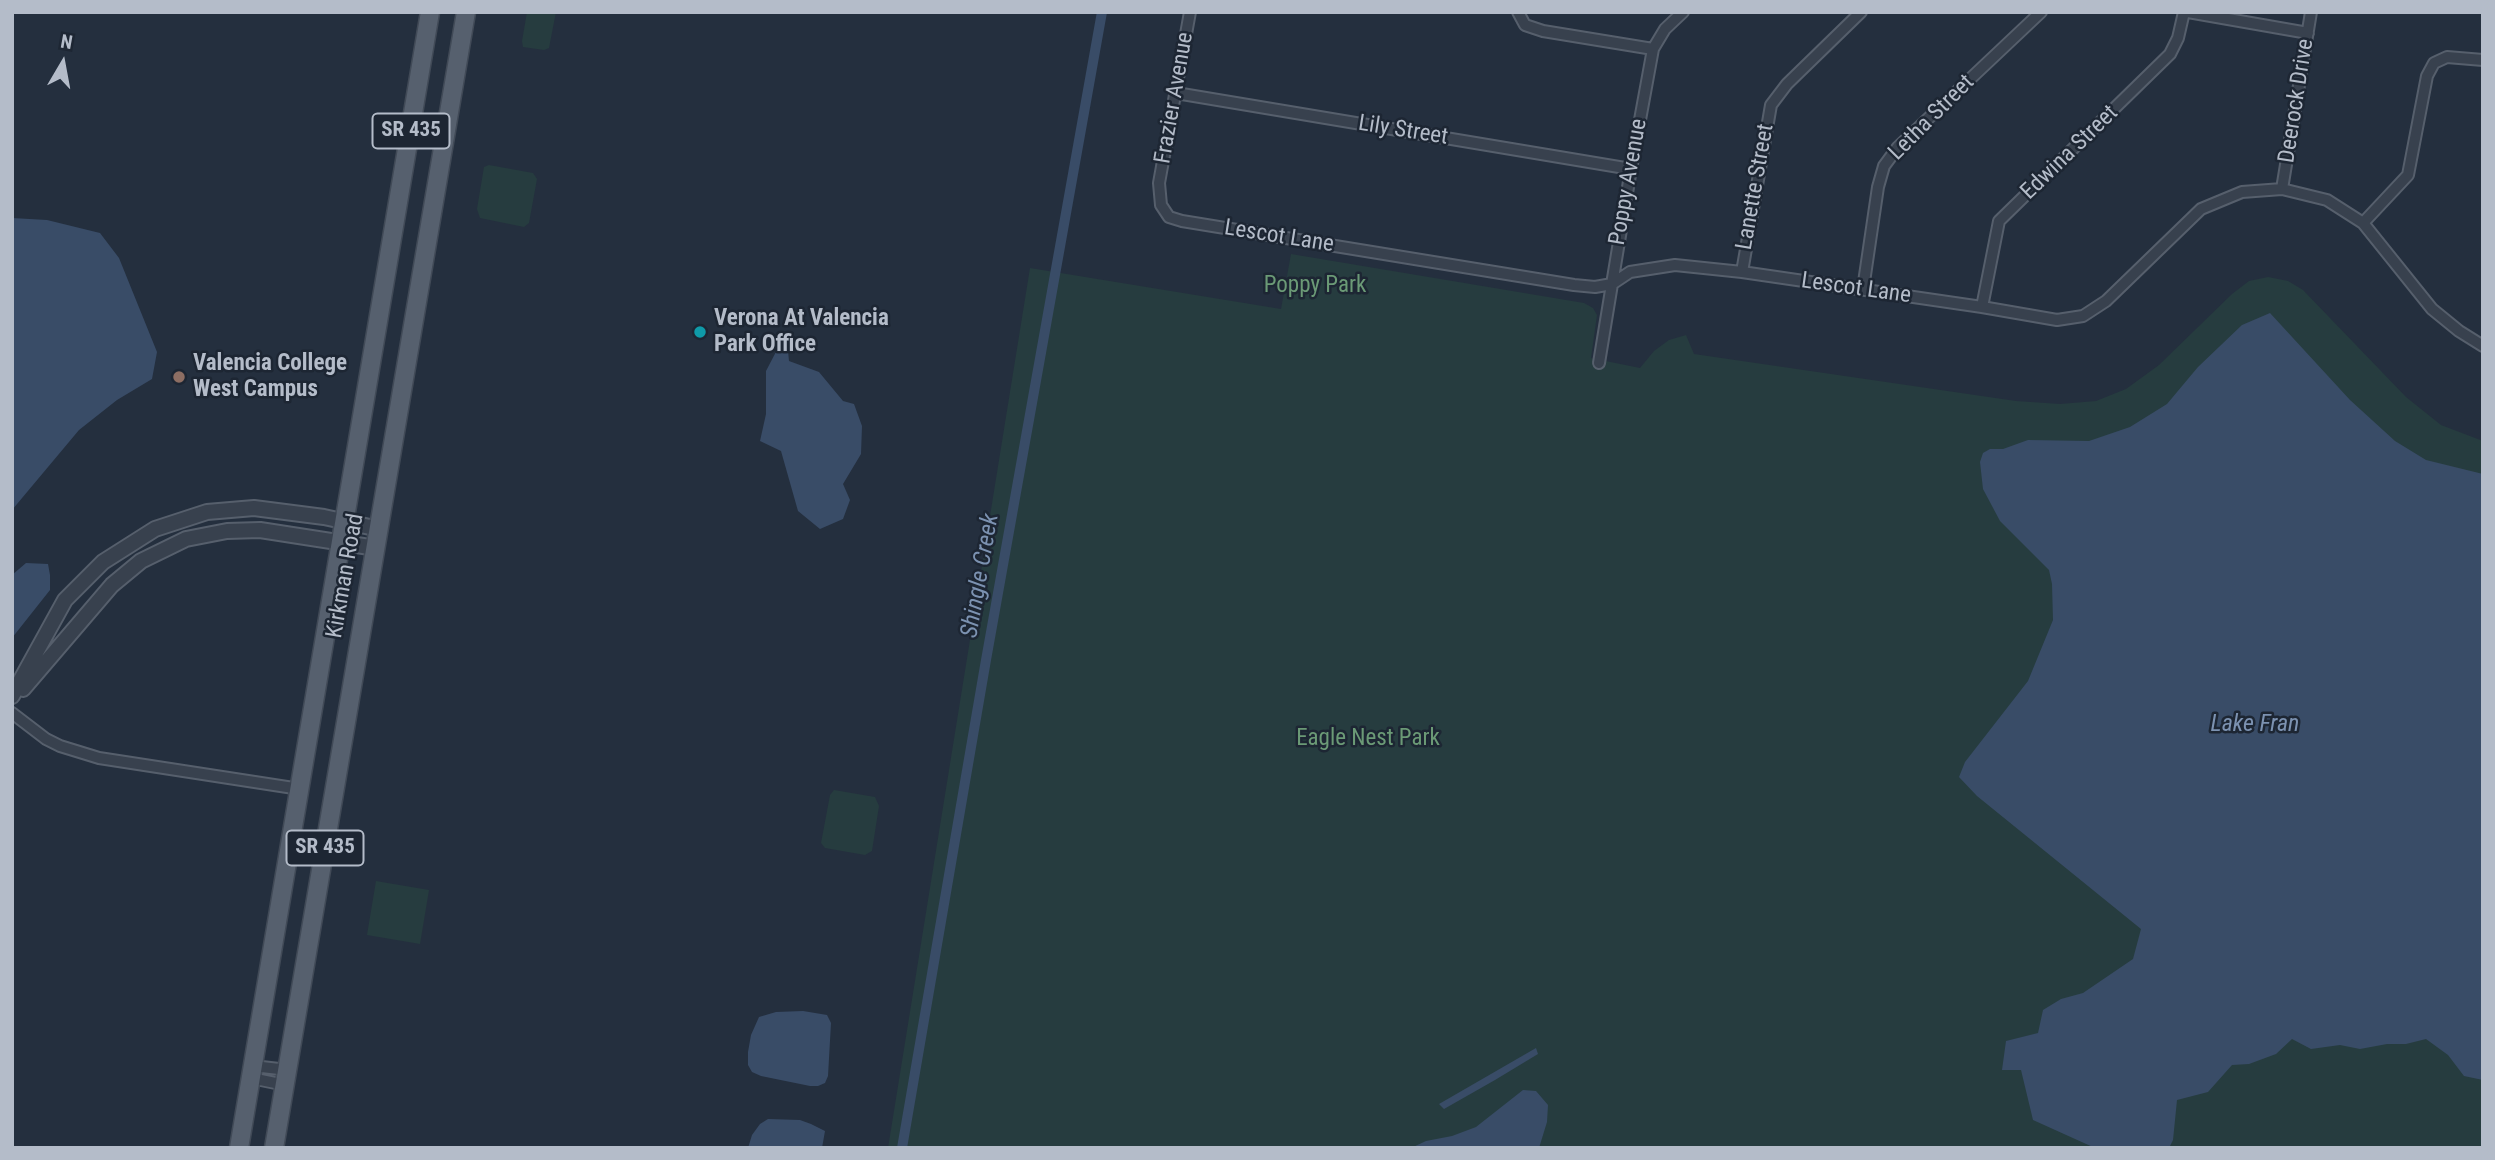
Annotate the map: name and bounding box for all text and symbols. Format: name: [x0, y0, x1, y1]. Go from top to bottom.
north arrow: [28, 28, 98, 98]
text: N: [59, 29, 74, 54]
street label: Frazier Avenue: [1150, 30, 1200, 166]
street label: Deerock Drive: [2274, 37, 2320, 165]
street label: Letha Street: [1883, 69, 1981, 167]
street label: Edwina Street: [2016, 100, 2124, 206]
street label: Lily Street: [1356, 110, 1450, 152]
road number: SR 435: [372, 114, 450, 148]
street label: Poppy Avenue: [1604, 117, 1654, 247]
street label: Lanette Street: [1731, 122, 1781, 252]
street label: Lescot Lane: [1222, 215, 1336, 259]
street label: Lescot Lane: [1799, 268, 1913, 310]
park label: Poppy Park: [1264, 272, 1366, 300]
place label: Verona At Valencia Park Office: [714, 305, 889, 359]
marker: Verona At Valencia Park Office: [692, 324, 708, 340]
place label: Valencia College West Campus: [193, 350, 347, 404]
marker: Valencia College West Campus: [171, 369, 187, 385]
street label: Kirkman Road: [321, 511, 371, 641]
water label: Shingle Creek: [956, 512, 1006, 640]
water label: Lake Fran: [2211, 711, 2299, 739]
park label: Eagle Nest Park: [1296, 725, 1440, 753]
road number: SR 435: [286, 830, 364, 866]

